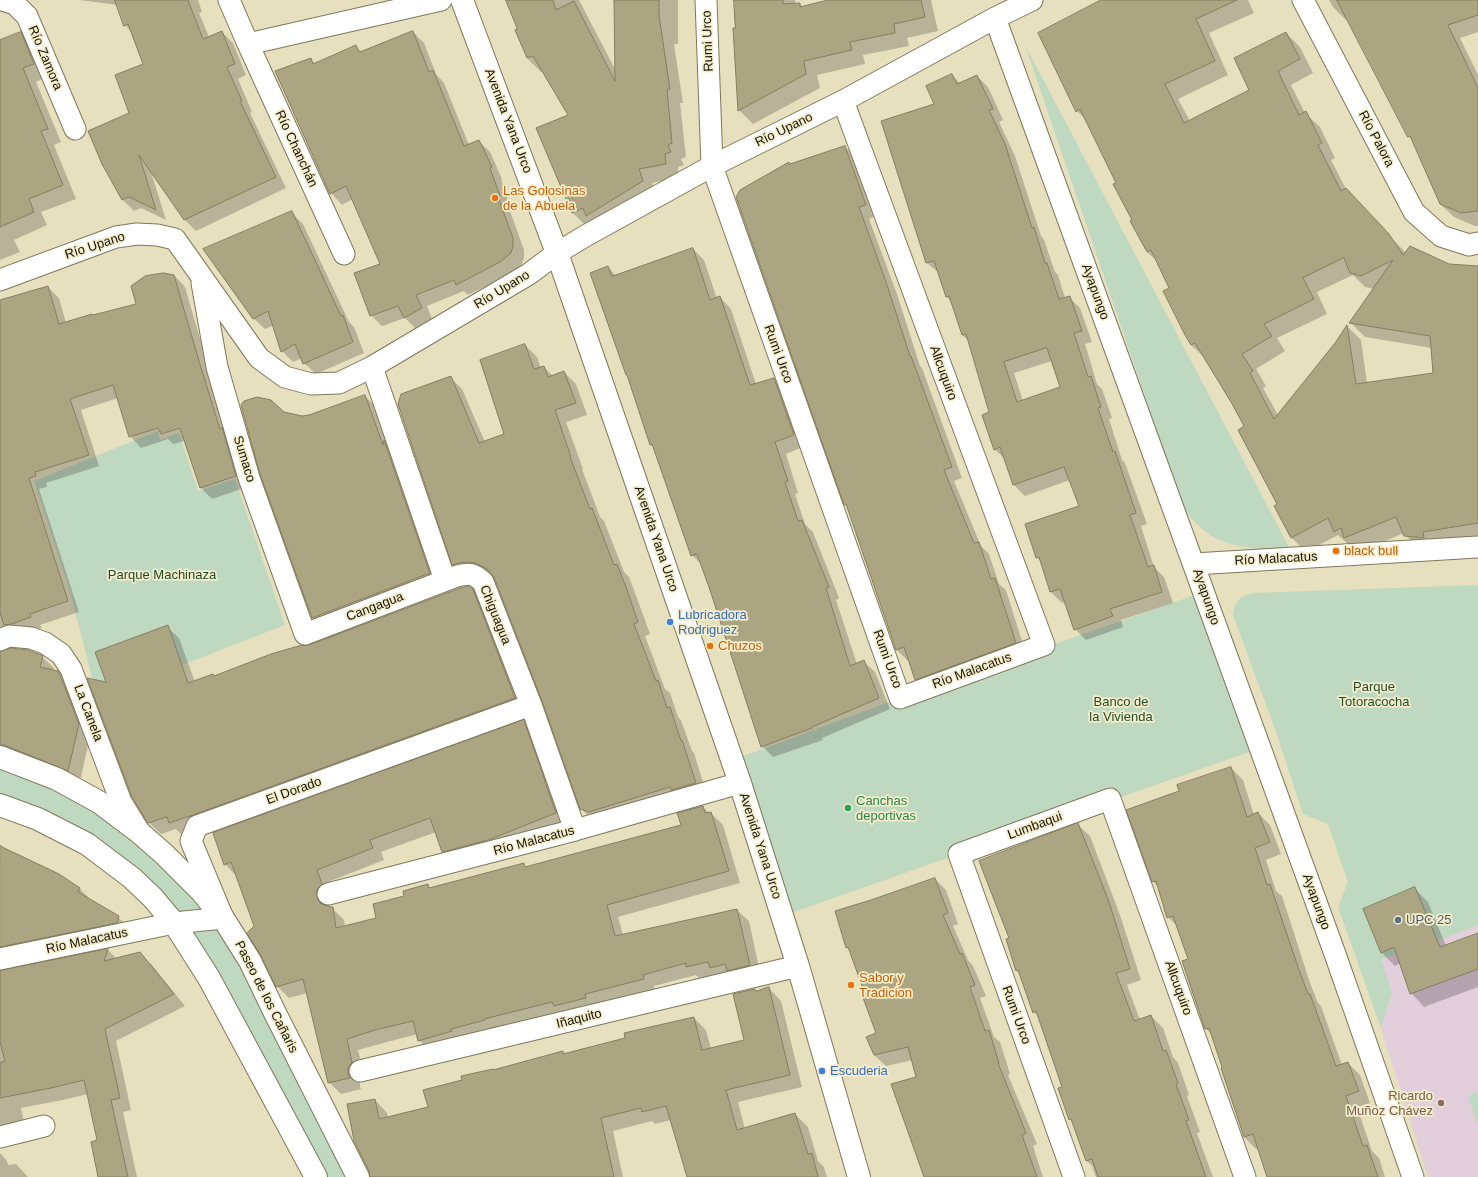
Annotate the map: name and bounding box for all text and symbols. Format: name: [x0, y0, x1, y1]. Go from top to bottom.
street label: Rumi Urco: [699, 10, 717, 72]
street label: Río Zamora: [24, 23, 66, 93]
street label: Avenida Yana Urco: [481, 66, 535, 176]
street label: Río Chanchán: [271, 108, 321, 190]
street label: Río Palora: [1355, 108, 1397, 170]
street label: Río Upano: [753, 109, 815, 151]
place label: Las Golosinas de la Abuela: [503, 183, 585, 214]
marker: Las Golosinas de la Abuela: [490, 193, 500, 203]
street label: Río Upano: [63, 229, 127, 263]
street label: Ayapungo: [1078, 262, 1112, 322]
street label: Río Upano: [471, 267, 533, 313]
street label: Rumi Urco: [760, 322, 796, 386]
street label: Allcuquiro: [926, 344, 960, 402]
street label: Sumaco: [230, 434, 258, 484]
street label: Avenida Yana Urco: [631, 484, 681, 594]
place label: black bull: [1344, 543, 1398, 559]
marker: black bull: [1331, 546, 1341, 556]
street label: Río Malacatus: [1234, 549, 1318, 569]
park label: Parque Machinaza: [108, 567, 216, 583]
street label: Ayapungo: [1189, 567, 1223, 627]
street label: Chiguagua: [476, 583, 514, 647]
street label: Cangagua: [344, 589, 406, 625]
place label: Lubricadora Rodriguez: [678, 607, 747, 638]
marker: Lubricadora Rodriguez: [665, 617, 675, 627]
street label: Rumi Urco: [869, 627, 905, 691]
place label: Chuzos: [718, 638, 762, 654]
marker: Chuzos: [705, 641, 715, 651]
street label: Río Malacatus: [930, 649, 1014, 693]
park label: Parque Totoracocha: [1339, 679, 1409, 710]
street label: La Canela: [70, 683, 106, 743]
park label: Banco de la Vivienda: [1089, 694, 1153, 725]
street label: El Dorado: [264, 774, 324, 808]
street label: Avenida Yana Urco: [735, 791, 785, 901]
place label: Canchas deportivas: [856, 793, 916, 824]
marker: Canchas deportivas: [843, 803, 853, 813]
street label: Lumbaqui: [1006, 809, 1064, 843]
street label: Río Malacatus: [492, 823, 576, 859]
street label: Ayapungo: [1299, 872, 1333, 932]
place label: UPC 25: [1406, 912, 1452, 928]
marker: UPC 25: [1393, 915, 1403, 925]
street label: Río Malacatus: [45, 925, 129, 957]
street label: Paseo de los Cañaris: [231, 938, 301, 1056]
street label: Allcuquiro: [1161, 959, 1195, 1017]
place label: Sabor y Tradicion: [859, 970, 912, 1001]
marker: Sabor y Tradicion: [846, 980, 856, 990]
street label: Rumi Urco: [998, 983, 1034, 1047]
street label: Iñaquito: [555, 1006, 603, 1032]
place label: Escuderia: [830, 1063, 888, 1079]
marker: Escuderia: [817, 1066, 827, 1076]
place label: Ricardo Muñoz Chávez: [1346, 1088, 1433, 1119]
marker: Ricardo Muñoz Chávez: [1436, 1098, 1446, 1108]

